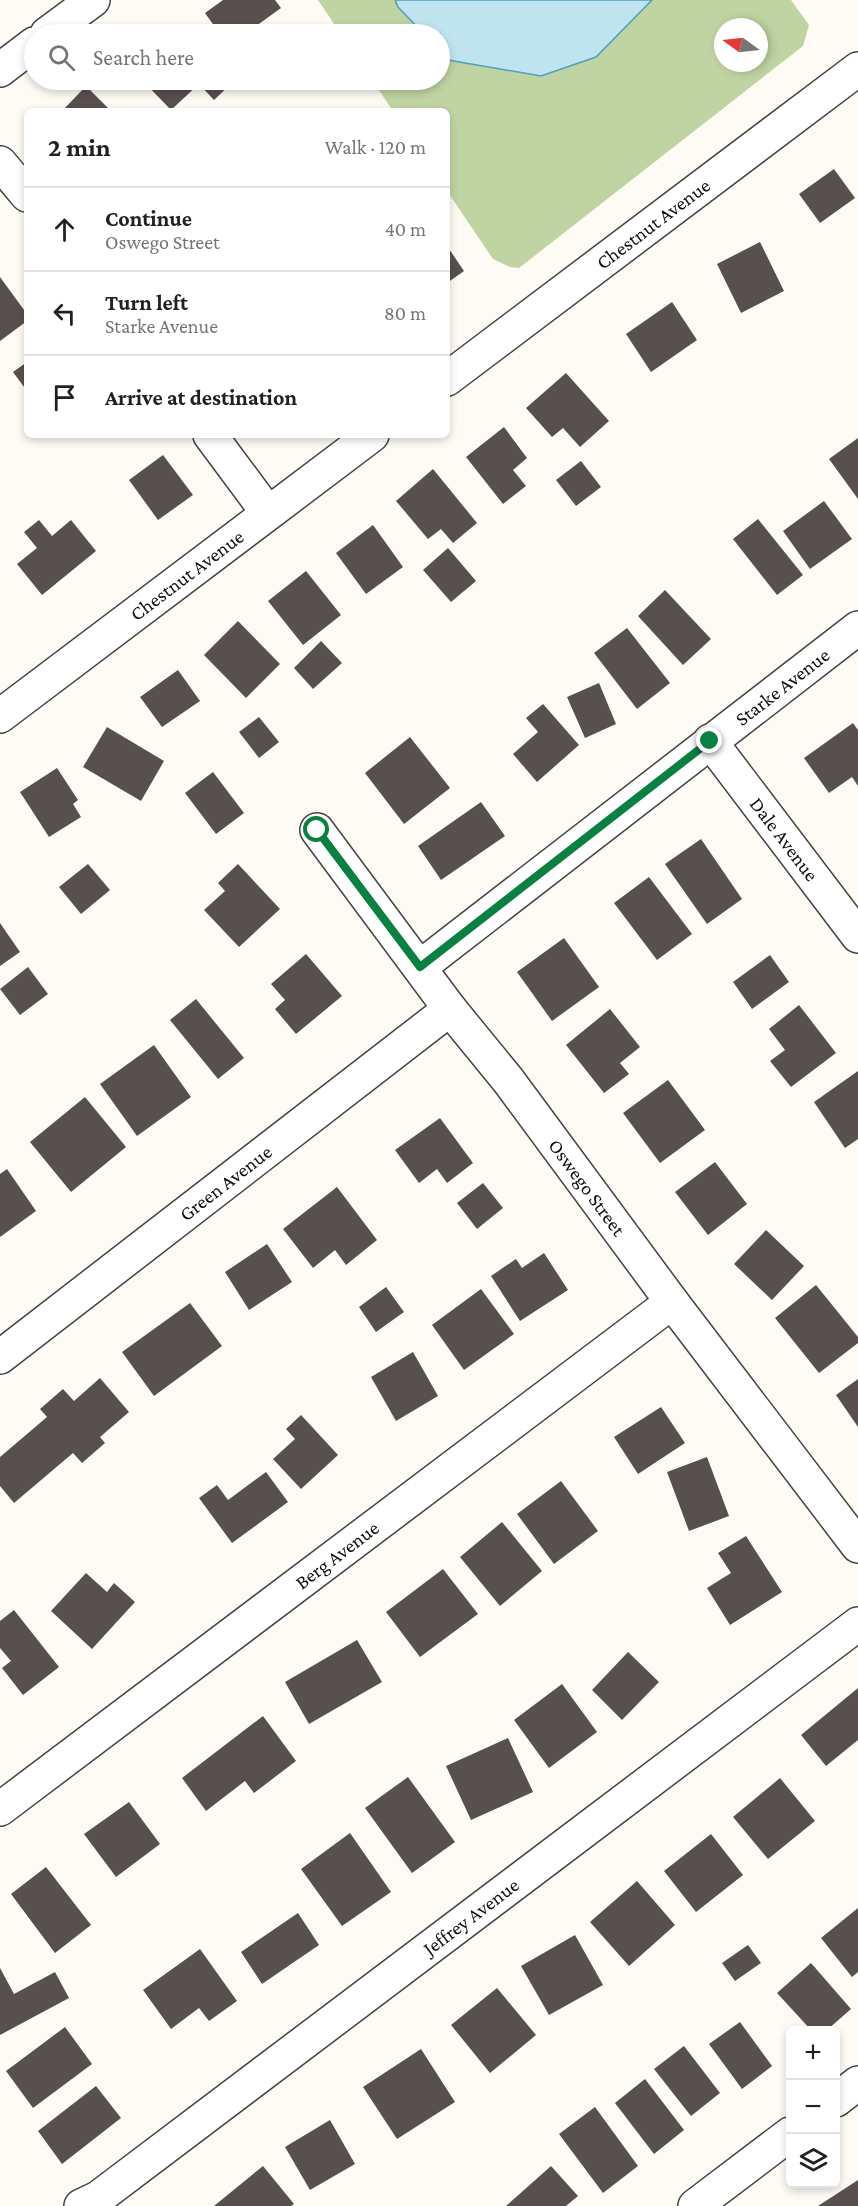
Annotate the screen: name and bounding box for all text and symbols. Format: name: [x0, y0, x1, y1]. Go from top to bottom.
north arrow: [714, 18, 768, 72]
search box: [24, 24, 450, 90]
icon: search: [45, 41, 78, 74]
text: Search here: [93, 45, 194, 70]
text: 2 min: [48, 133, 111, 162]
text: Walk · 120 m: [325, 136, 426, 158]
street label: Chestnut Avenue: [592, 174, 714, 274]
text: Continue: [105, 206, 192, 231]
icon: ahead: [48, 213, 81, 246]
text: 40 m: [385, 218, 426, 240]
text: Oswego Street: [105, 231, 220, 253]
text: Turn left: [105, 290, 188, 315]
icon: left: [48, 297, 81, 330]
text: 80 m: [384, 302, 426, 324]
text: Starke Avenue: [105, 315, 218, 337]
icon: arrive: [48, 381, 81, 414]
text: Arrive at destination: [105, 385, 297, 410]
street label: Chestnut Avenue: [126, 525, 248, 625]
street label: Starke Avenue: [731, 643, 834, 730]
route end: [696, 727, 722, 753]
street label: Dale Avenue: [746, 793, 823, 885]
route start: [303, 816, 329, 842]
street label: Oswego Street: [544, 1135, 630, 1240]
street label: Green Avenue: [175, 1140, 276, 1225]
street label: Berg Avenue: [291, 1516, 383, 1593]
street label: Jeffrey Avenue: [417, 1873, 523, 1962]
map controls: [786, 2026, 840, 2188]
button: +: [786, 2026, 840, 2080]
button: −: [786, 2080, 840, 2134]
button: layers: [786, 2134, 840, 2188]

